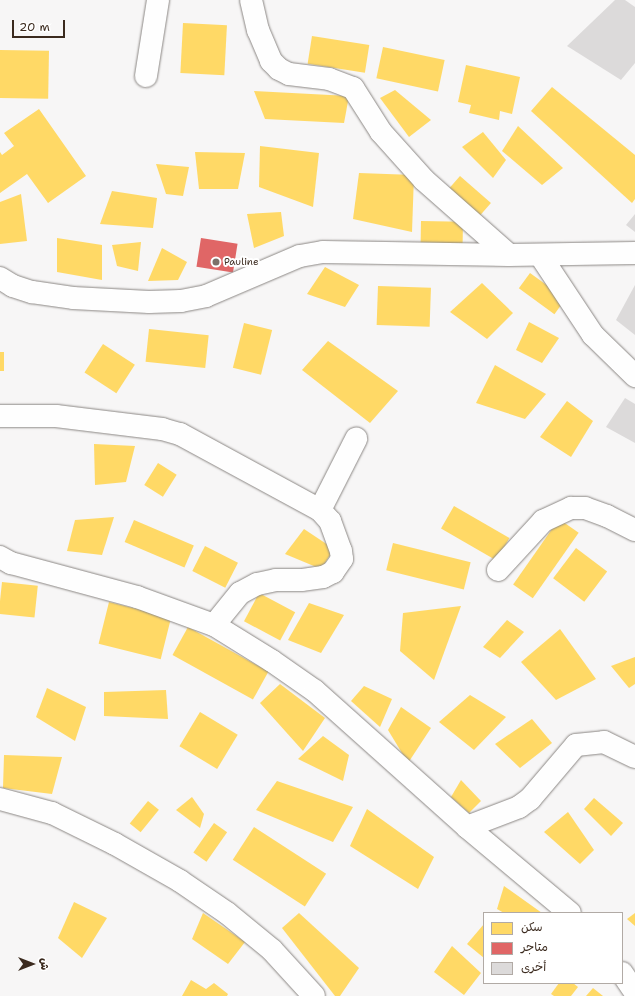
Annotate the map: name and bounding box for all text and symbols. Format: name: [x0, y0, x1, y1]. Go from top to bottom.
scale bar: [14, 12, 67, 38]
text: 20 m: [19, 19, 50, 35]
place label: Pauline: [224, 256, 259, 268]
marker: Pauline: [211, 257, 221, 267]
legend: [483, 912, 623, 984]
text: سكن: [521, 919, 543, 935]
text: متاجر: [521, 939, 548, 955]
north arrow: [12, 944, 52, 984]
text: ش: [37, 958, 52, 970]
text: أخرى: [521, 959, 546, 975]

